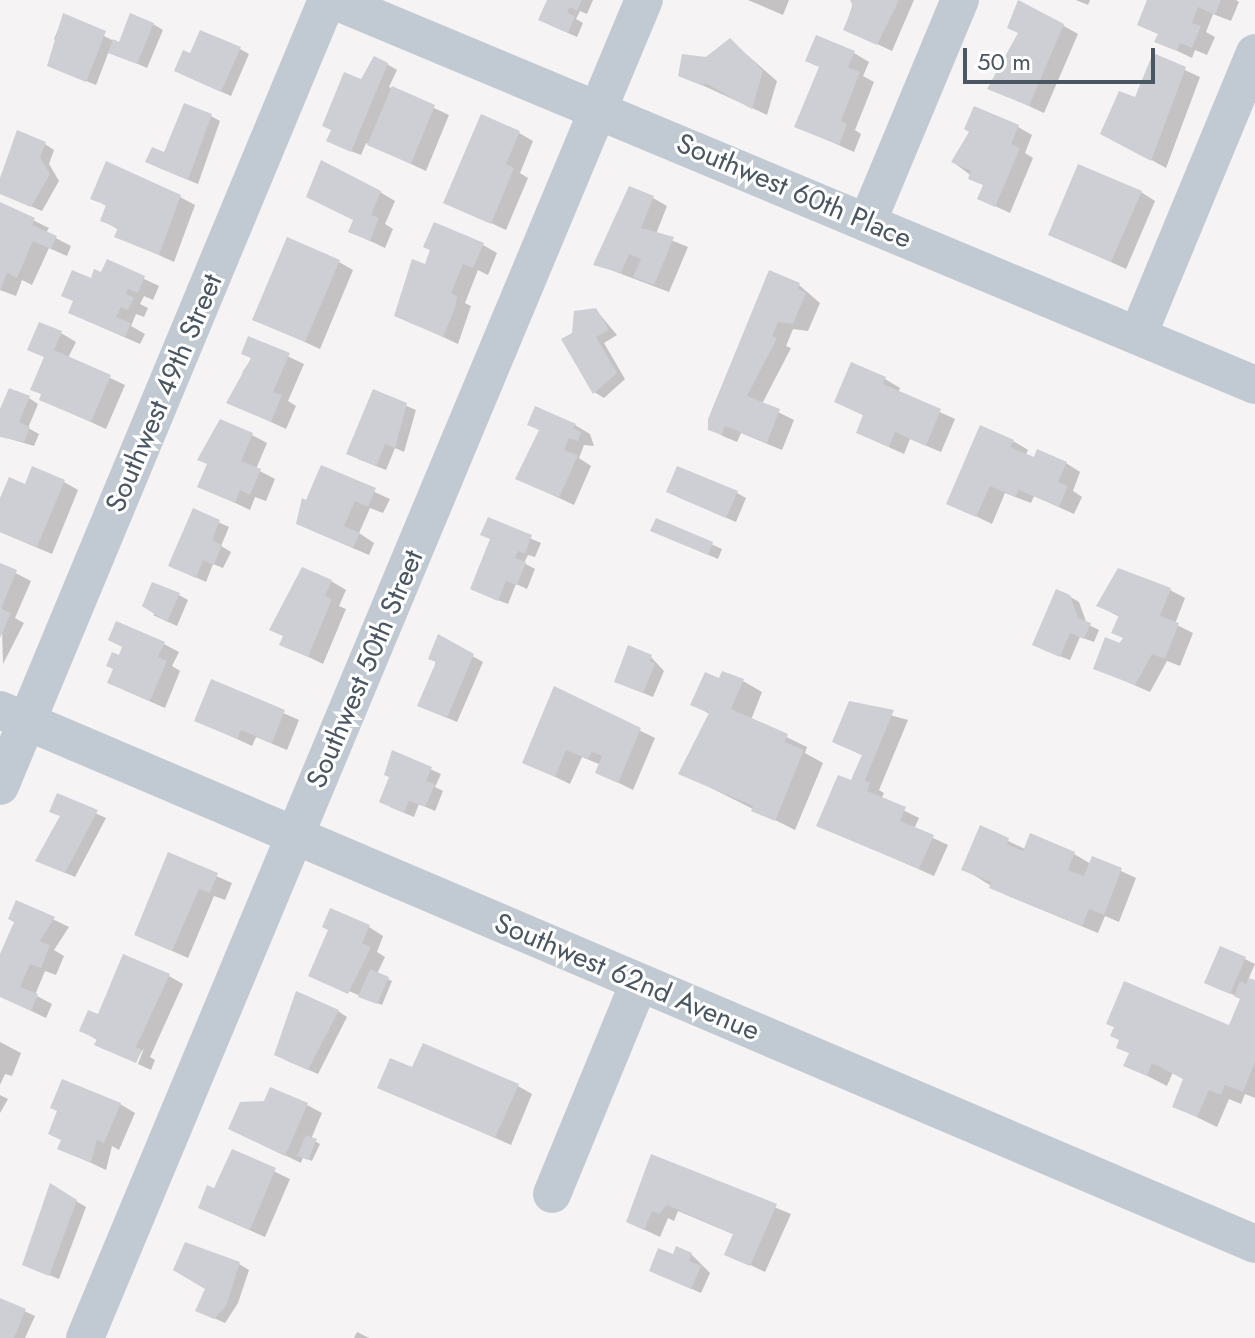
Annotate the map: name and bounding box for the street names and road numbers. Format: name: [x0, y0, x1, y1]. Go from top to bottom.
street label: Southwest 60th Place: [672, 126, 916, 256]
street label: Southwest 49th Street: [99, 269, 229, 517]
street label: Southwest 50th Street: [300, 545, 430, 793]
street label: Southwest 62nd Avenue: [490, 906, 764, 1048]

